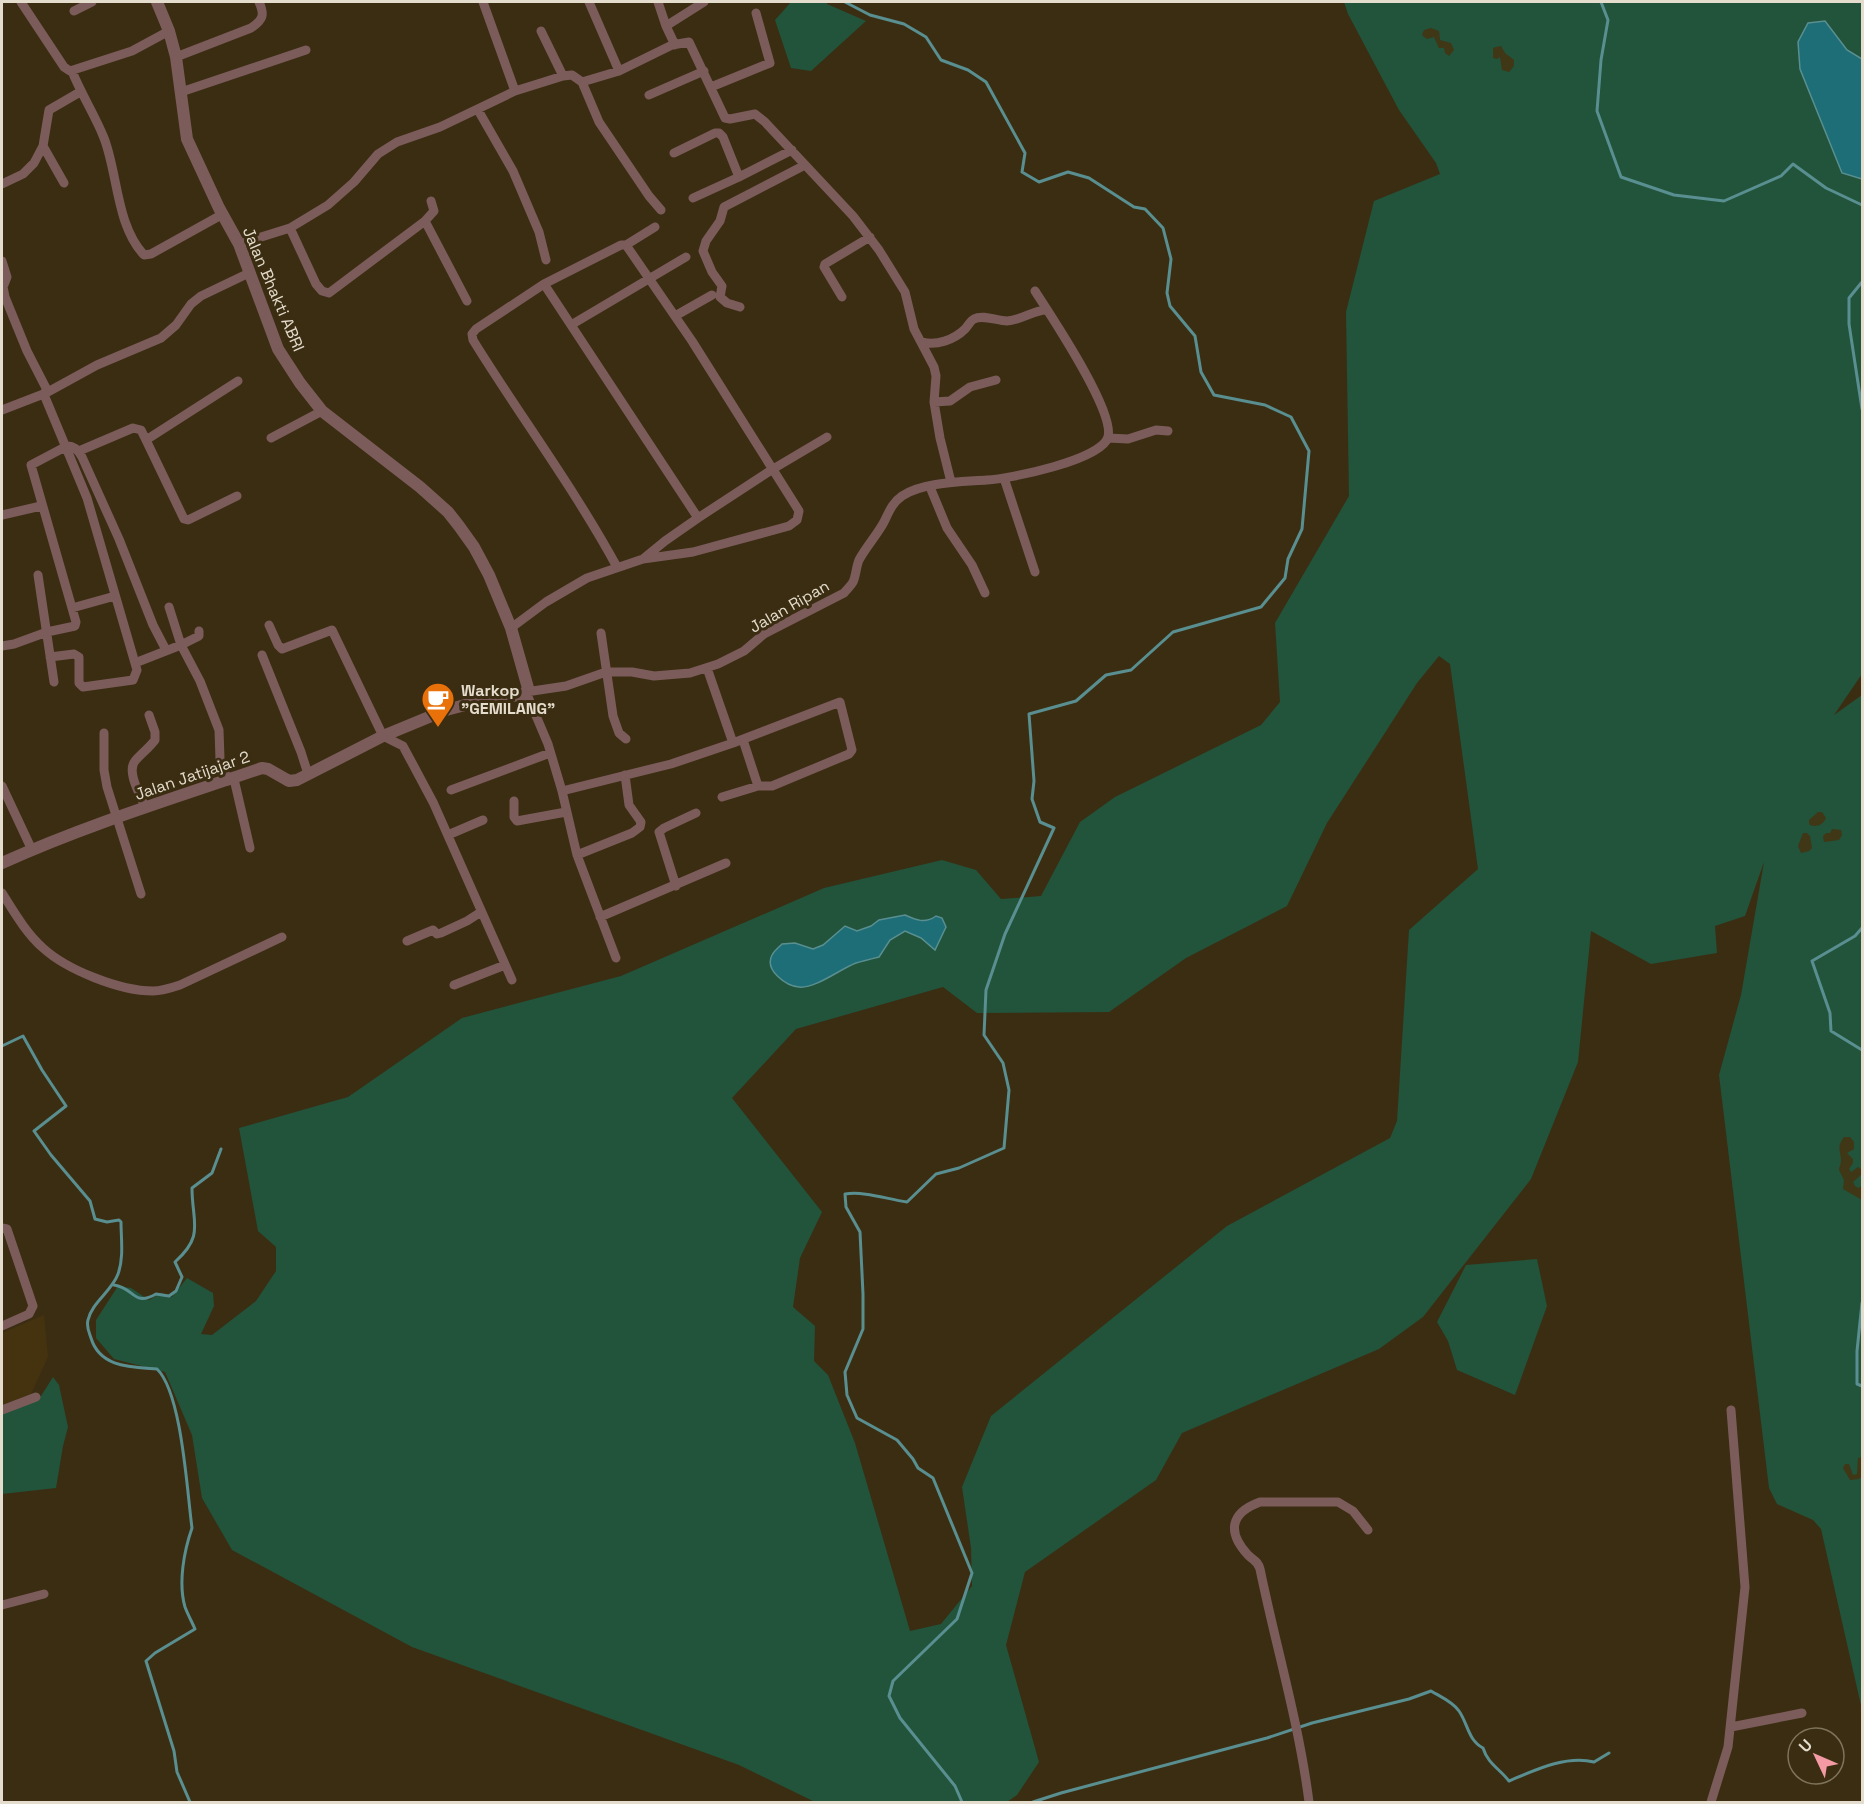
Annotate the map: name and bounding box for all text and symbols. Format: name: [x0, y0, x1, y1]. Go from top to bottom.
street label: Jalan Bhakti ABRI: [238, 224, 309, 355]
street label: Jalan Ripan: [746, 575, 833, 638]
place label: Warkop "GEMILANG": [461, 680, 555, 719]
cafe icon: Warkop "GEMILANG": [420, 681, 456, 728]
street label: Jalan Jatijajar 2: [132, 746, 253, 805]
north arrow: [1786, 1726, 1846, 1786]
text: U: [1794, 1735, 1817, 1757]

